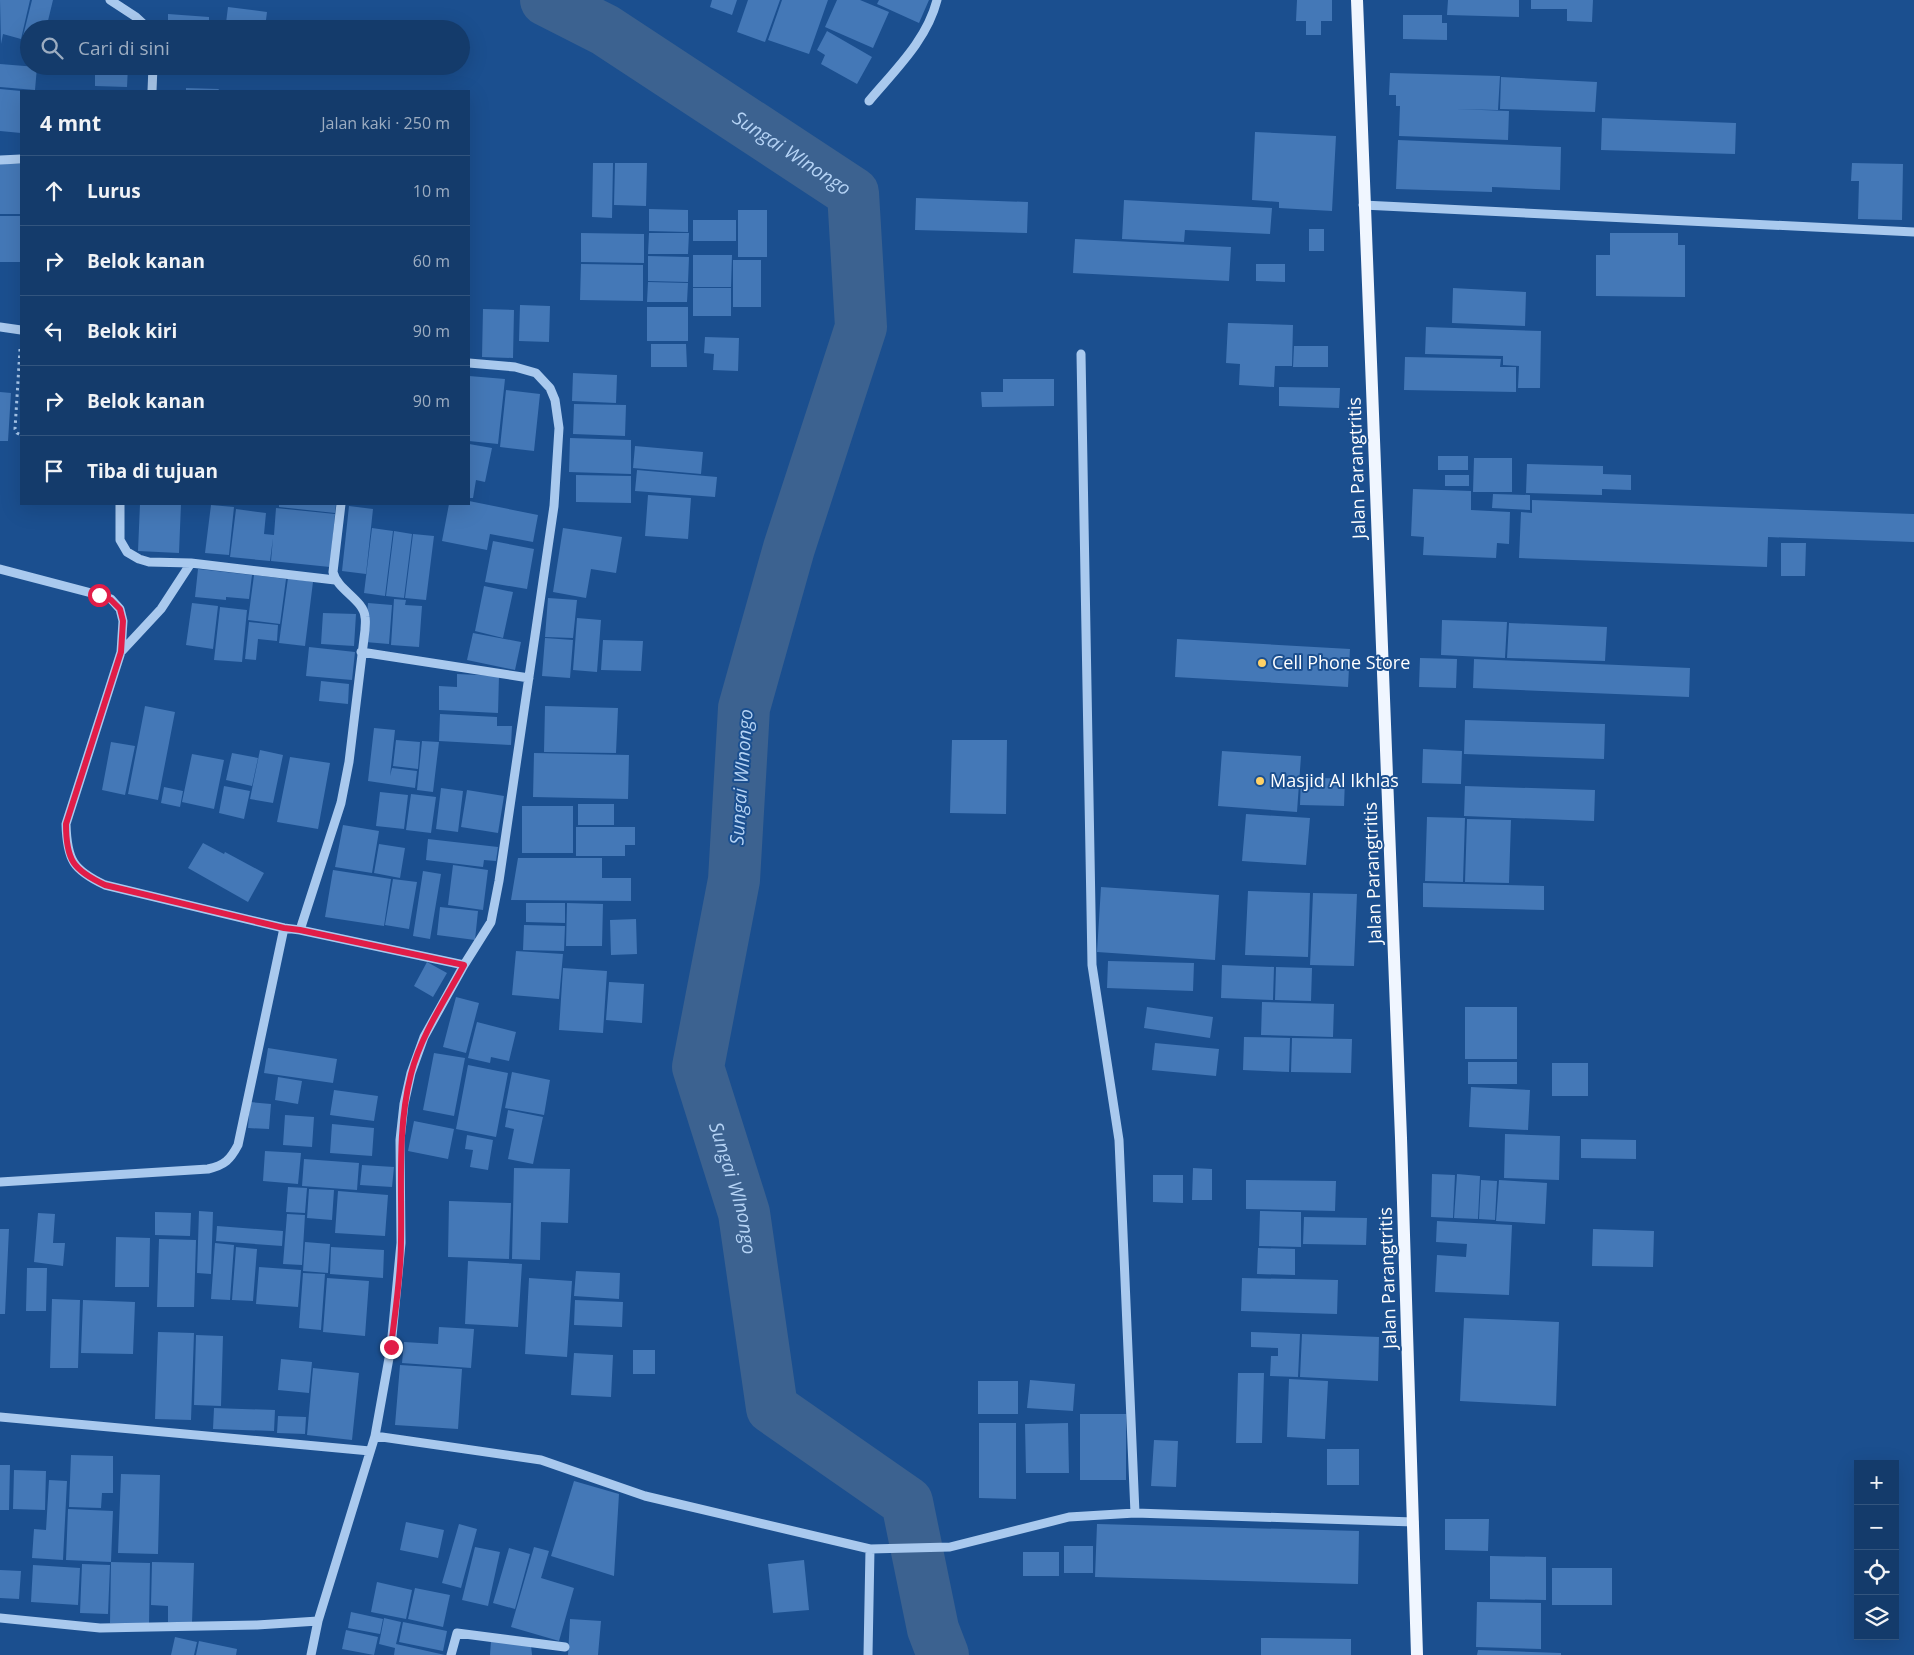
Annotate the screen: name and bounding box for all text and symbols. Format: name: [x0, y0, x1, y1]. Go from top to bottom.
search box: [20, 20, 470, 75]
icon: search: [38, 34, 66, 62]
text: Cari di sini: [78, 35, 170, 61]
water label: Sungai WInongo: [728, 105, 856, 201]
text: 4 mnt: [40, 109, 101, 137]
text: Jalan kaki · 250 m: [321, 112, 450, 134]
icon: ahead: [40, 177, 68, 205]
text: Lurus: [87, 178, 141, 204]
text: 10 m: [413, 180, 450, 202]
icon: right: [40, 247, 68, 275]
text: Belok kanan: [87, 248, 205, 274]
text: 60 m: [413, 250, 450, 272]
icon: left: [40, 317, 68, 345]
text: Belok kiri: [87, 318, 177, 344]
text: 90 m: [413, 320, 450, 342]
icon: right: [40, 387, 68, 415]
text: Belok kanan: [87, 388, 205, 414]
text: 90 m: [413, 390, 450, 412]
street label: Jalan Parangtritis: [1342, 397, 1371, 541]
icon: arrive: [40, 457, 68, 485]
text: Tiba di tujuan: [87, 458, 218, 484]
route start: [88, 584, 111, 607]
place label: Cell Phone Store: [1272, 650, 1410, 674]
marker: Cell Phone Store: [1256, 657, 1268, 669]
water label: Sungai WInongo: [723, 708, 759, 846]
place label: Masjid Al Ikhlas: [1270, 768, 1399, 792]
marker: Masjid Al Ikhlas: [1254, 775, 1266, 787]
street label: Jalan Parangtritis: [1358, 802, 1387, 946]
water label: Sungai WInongo: [703, 1119, 763, 1256]
street label: Jalan Parangtritis: [1373, 1207, 1402, 1351]
route end: [380, 1336, 403, 1359]
map controls: [1854, 1460, 1899, 1640]
button: +: [1854, 1460, 1899, 1505]
button: −: [1854, 1505, 1899, 1550]
button: locate: [1854, 1550, 1899, 1595]
button: layers: [1854, 1595, 1899, 1640]

